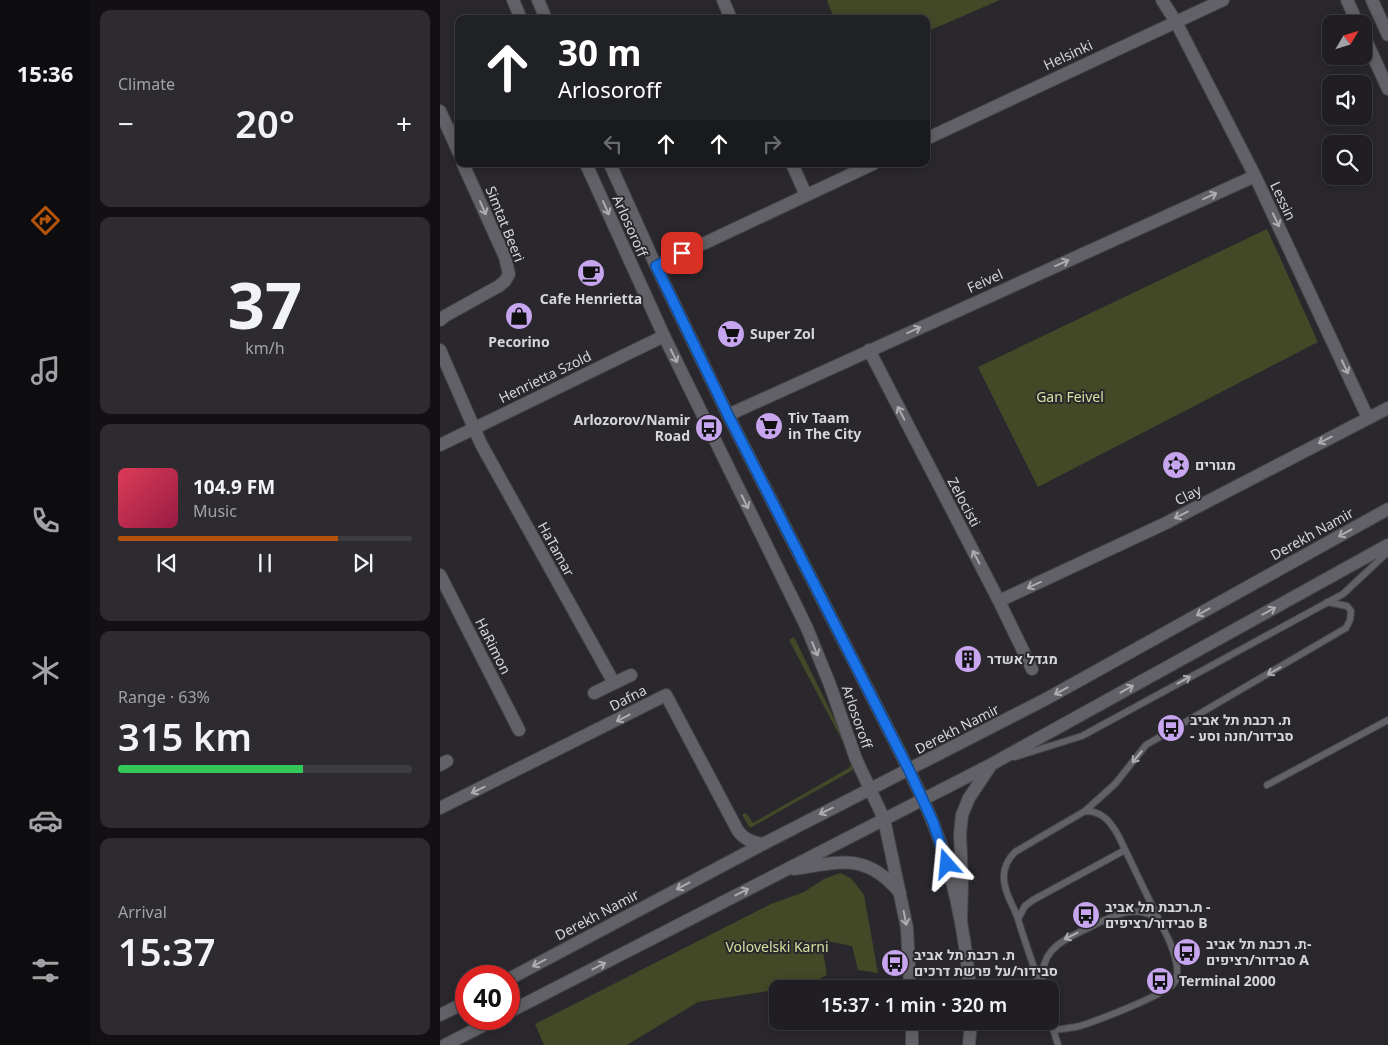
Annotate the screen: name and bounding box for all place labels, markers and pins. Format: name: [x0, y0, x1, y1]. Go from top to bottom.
pin: [661, 232, 703, 274]
cafe icon: Cafe Henrietta: [576, 258, 606, 288]
place label: Cafe Henrietta: [540, 289, 642, 308]
shop icon: Pecorino: [504, 301, 534, 331]
supermarket icon: Super Zol: [716, 319, 746, 349]
place label: Super Zol: [750, 324, 815, 343]
place label: Pecorino: [488, 332, 550, 351]
place label: Tiv Taam in The City: [788, 408, 861, 443]
place label: Arlozorov/Namir Road: [574, 410, 691, 445]
supermarket icon: Tiv Taam in The City: [754, 411, 784, 441]
bus stop icon: Arlozorov/Namir Road: [694, 413, 724, 443]
synagogue icon: מגורים: [1161, 450, 1191, 480]
place label: מגורים: [1195, 455, 1236, 474]
building icon: מגדל אשדר: [953, 644, 983, 674]
place label: מגדל אשדר: [987, 649, 1058, 668]
place label: ת. רכבת תל אביב - סבידור/חנה וסע: [1190, 710, 1294, 745]
bus stop icon: ת. רכבת תל אביב - סבידור/חנה וסע: [1156, 713, 1186, 743]
place label: ת.רכבת תל אביב - סבידור/רציפים B: [1105, 897, 1211, 932]
bus stop icon: ת.רכבת תל אביב - סבידור/רציפים B: [1071, 900, 1101, 930]
place label: ת. רכבת תל אביב- סבידור/רציפים A: [1206, 934, 1312, 969]
bus stop icon: ת. רכבת תל אביב- סבידור/רציפים A: [1172, 937, 1202, 967]
place label: ת. רכבת תל אביב סבידור/על פרשת דרכים: [914, 945, 1058, 980]
bus stop icon: ת. רכבת תל אביב סבידור/על פרשת דרכים: [880, 948, 910, 978]
bus stop icon: Terminal 2000: [1145, 966, 1175, 996]
place label: Terminal 2000: [1179, 971, 1276, 990]

